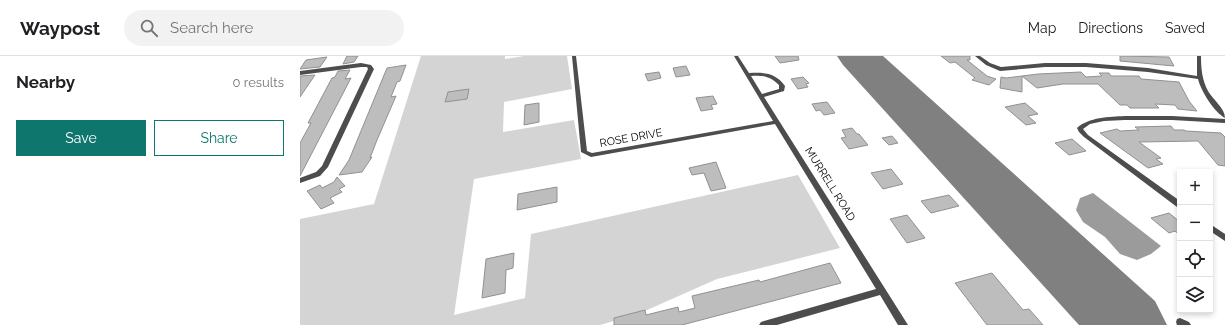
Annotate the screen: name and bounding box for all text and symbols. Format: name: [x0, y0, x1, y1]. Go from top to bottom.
search box: [124, 10, 404, 46]
text: Waypost: [20, 17, 100, 39]
icon: search: [138, 17, 160, 39]
text: Search here: [170, 19, 253, 37]
text: Map: [1028, 20, 1056, 36]
text: Directions: [1078, 20, 1143, 36]
text: Saved: [1165, 20, 1205, 36]
text: Nearby: [16, 72, 75, 92]
text: 0 results: [233, 75, 284, 90]
button: Save: [16, 120, 146, 156]
button: Share: [154, 120, 284, 156]
street label: ROSE DRIVE: [599, 126, 664, 150]
street label: MURRELL ROAD: [802, 145, 858, 224]
map controls: [1177, 169, 1213, 313]
button: +: [1177, 169, 1213, 205]
button: −: [1177, 205, 1213, 241]
button: locate: [1177, 241, 1213, 277]
button: layers: [1177, 277, 1213, 313]

